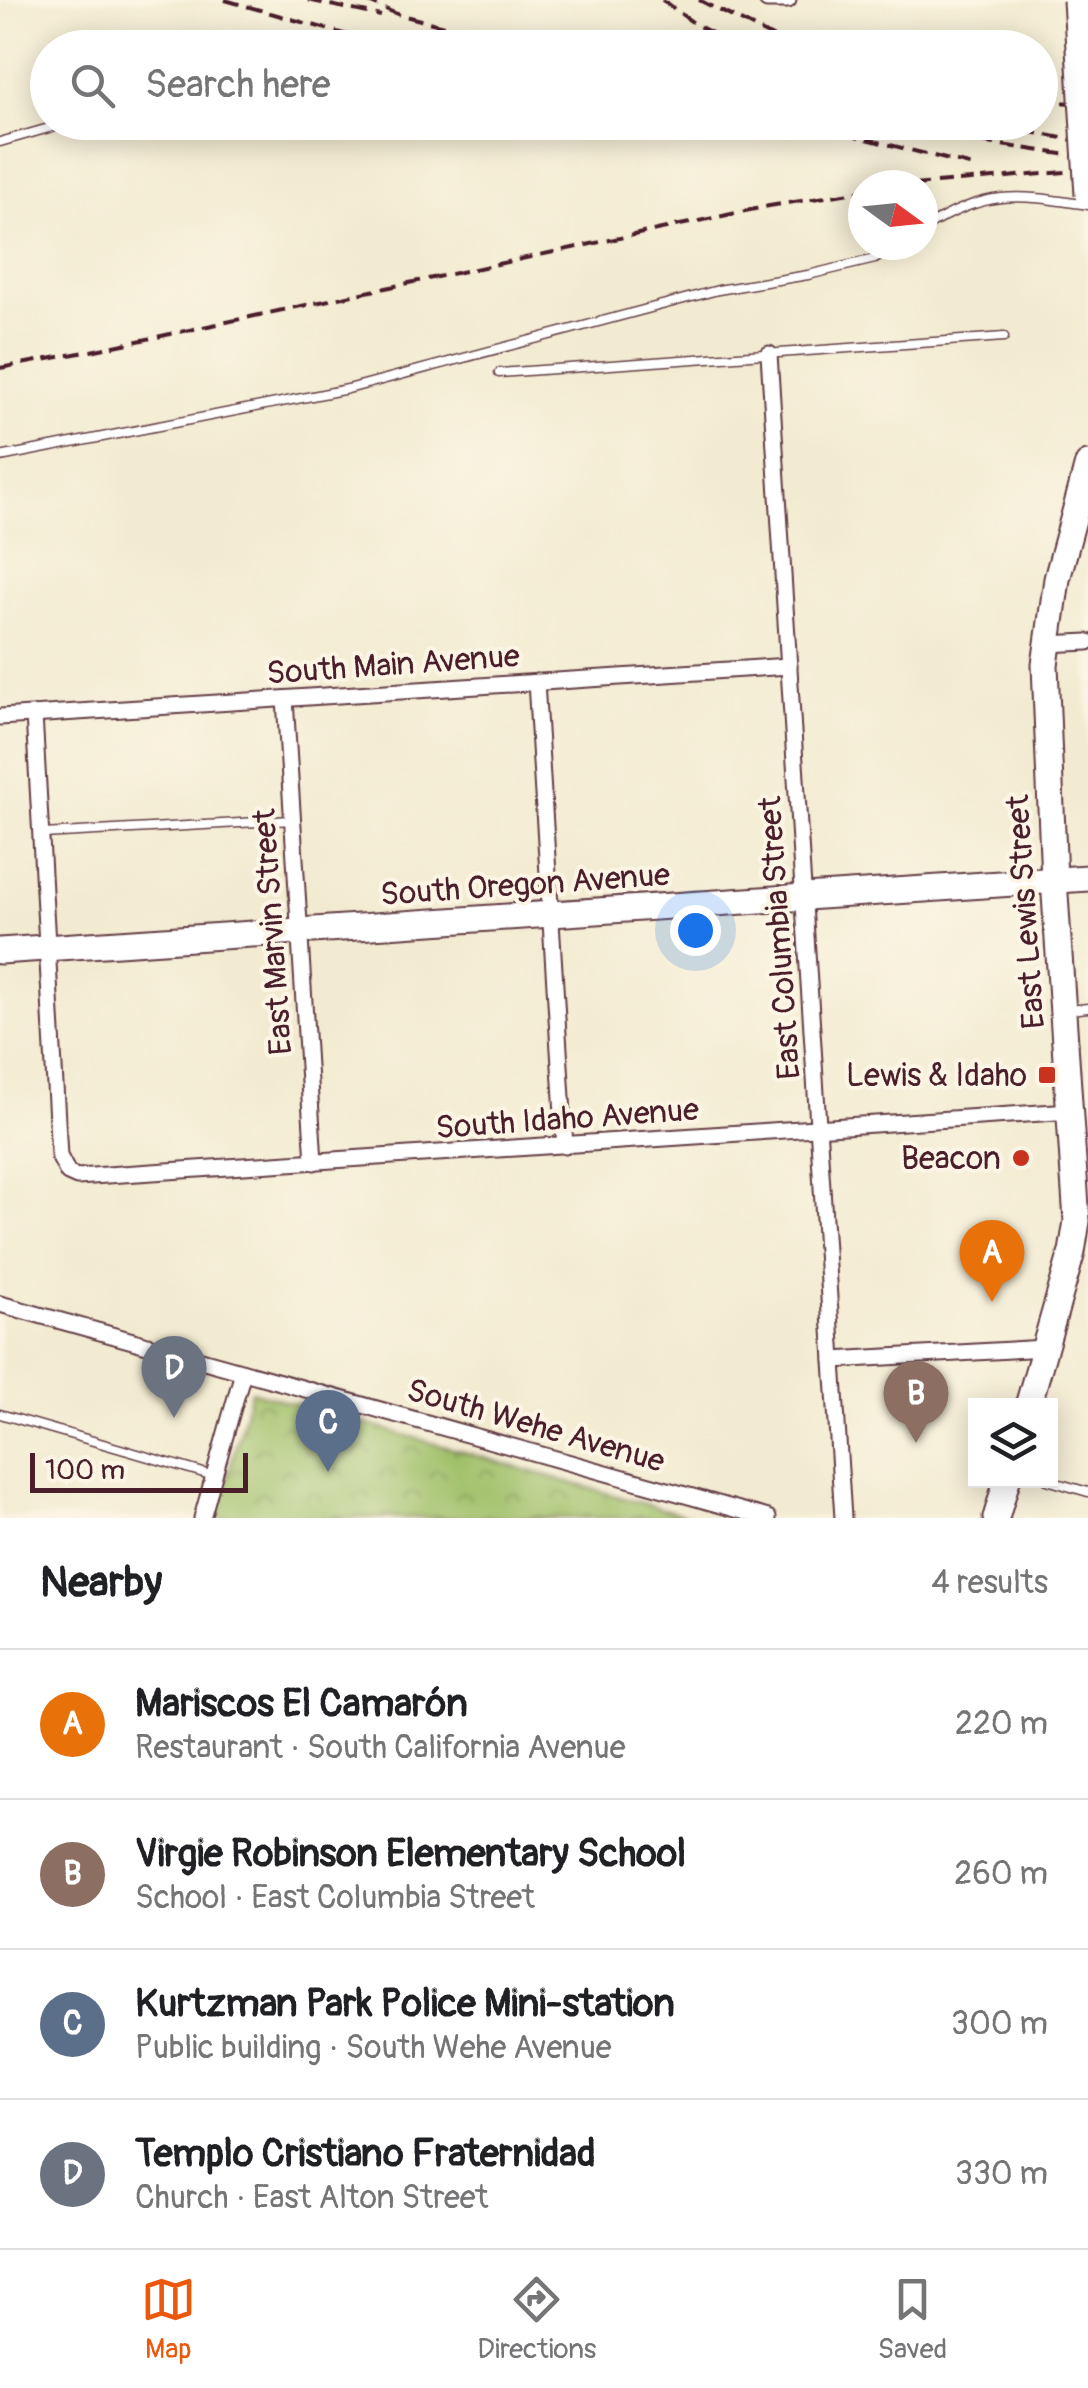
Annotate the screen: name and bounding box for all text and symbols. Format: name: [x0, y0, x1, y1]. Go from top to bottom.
search box: [30, 30, 1058, 140]
icon: search: [65, 58, 120, 113]
text: Search here: [145, 61, 331, 109]
north arrow: [848, 170, 938, 260]
street label: South Main Avenue: [265, 636, 521, 694]
street label: East Lewis Street: [998, 793, 1054, 1030]
street label: East Columbia Street: [750, 795, 810, 1081]
street label: East Marvin Street: [244, 807, 302, 1056]
street label: South Oregon Avenue: [379, 855, 671, 915]
your location: [670, 905, 721, 956]
place label: Lewis & Idaho: [846, 1056, 1027, 1096]
marker: Lewis & Idaho: [1036, 1064, 1058, 1086]
street label: South Idaho Avenue: [434, 1090, 700, 1148]
place label: Beacon: [901, 1139, 1001, 1179]
marker: Beacon: [1010, 1147, 1032, 1169]
pin: A: [960, 1220, 1024, 1302]
pin: D: [142, 1336, 206, 1418]
pin: B: [884, 1360, 948, 1443]
street label: South Wehe Avenue: [402, 1370, 669, 1482]
pin: C: [296, 1390, 360, 1472]
map controls: [968, 1398, 1058, 1488]
button: layers: [968, 1398, 1058, 1488]
scale bar: [30, 1448, 248, 1492]
text: 100 m: [45, 1453, 125, 1488]
text: Nearby: [40, 1557, 162, 1609]
text: 4 results: [931, 1563, 1048, 1603]
text: Mariscos El Camarón: [135, 1680, 468, 1728]
text: A: [62, 1704, 83, 1744]
text: 220 m: [955, 1704, 1048, 1744]
text: Restaurant · South California Avenue: [135, 1728, 626, 1768]
text: Virgie Robinson Elementary School: [135, 1830, 686, 1878]
text: B: [63, 1854, 82, 1894]
text: 260 m: [954, 1854, 1048, 1894]
text: School · East Columbia Street: [135, 1878, 535, 1918]
text: Kurtzman Park Police Mini-station: [135, 1980, 675, 2028]
text: C: [63, 2004, 82, 2044]
text: 300 m: [951, 2004, 1048, 2044]
text: Public building · South Wehe Avenue: [135, 2028, 612, 2068]
text: Templo Cristiano Fraternidad: [135, 2130, 596, 2178]
text: D: [62, 2154, 83, 2194]
text: 330 m: [955, 2154, 1048, 2194]
text: Church · East Alton Street: [135, 2178, 488, 2218]
tab: Map: [141, 2272, 196, 2367]
tab: Directions: [477, 2272, 596, 2367]
tab: Saved: [878, 2272, 947, 2367]

